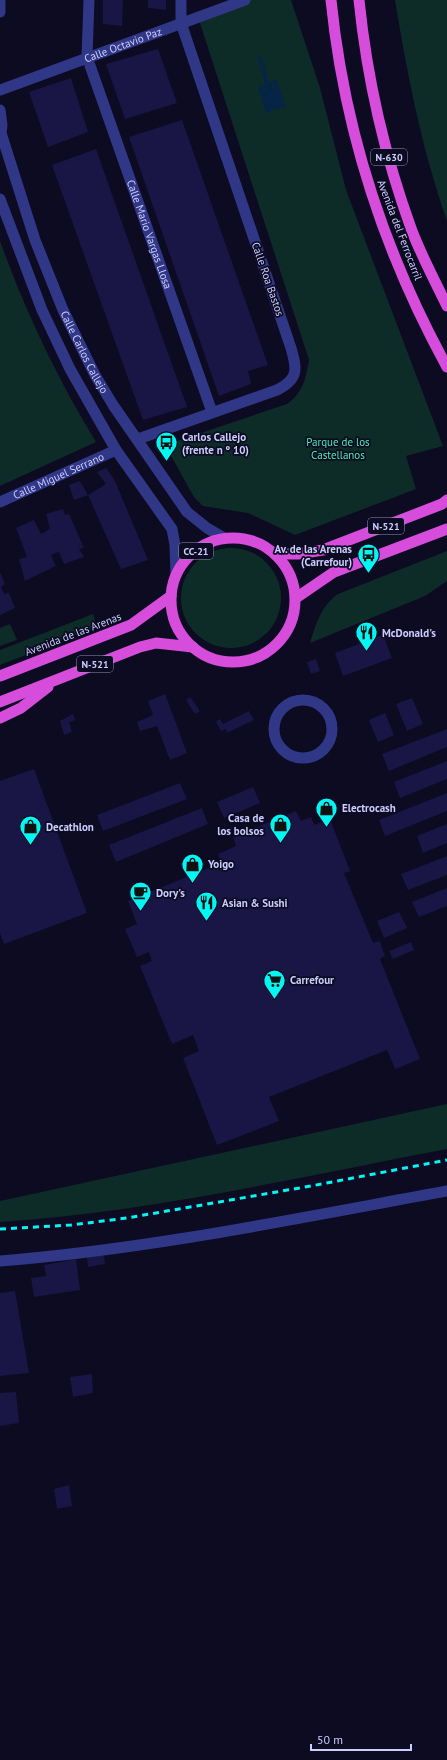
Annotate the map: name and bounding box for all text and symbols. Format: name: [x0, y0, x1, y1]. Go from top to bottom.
street label: Calle Octavio Paz: [82, 24, 164, 65]
road number: N-630: [371, 149, 407, 165]
street label: Calle Mario Vargas Llosa: [124, 178, 175, 291]
street label: Avenida del Ferrocarril: [374, 178, 426, 283]
street label: Calle Roa Bastos: [249, 240, 287, 318]
street label: Calle Carlos Callejo: [57, 308, 111, 396]
bus stop icon: Carlos Callejo (frente n º 10): [153, 430, 179, 463]
place label: Carlos Callejo (frente n º 10): [182, 430, 249, 457]
park label: Parque de los Castellanos: [306, 435, 370, 462]
street label: Calle Miguel Serrano: [11, 449, 106, 502]
road number: N-521: [368, 518, 404, 534]
place label: Av. de las Arenas (Carrefour): [275, 542, 352, 569]
bus stop icon: Av. de las Arenas (Carrefour): [355, 542, 381, 575]
road number: CC-21: [179, 543, 213, 559]
street label: Avenida de las Arenas: [23, 609, 124, 659]
restaurant icon: McDonald's: [354, 620, 380, 653]
place label: McDonald's: [382, 626, 436, 640]
road number: N-521: [77, 656, 113, 672]
shop icon: Electrocash: [313, 795, 339, 828]
place label: Electrocash: [342, 801, 396, 815]
place label: Casa de los bolsos: [217, 811, 264, 838]
shop icon: Casa de los bolsos: [267, 811, 293, 844]
shop icon: Decathlon: [18, 814, 44, 847]
place label: Decathlon: [46, 820, 94, 834]
shop icon: Yoigo: [179, 851, 205, 884]
place label: Yoigo: [207, 857, 234, 871]
cafe icon: Dory's: [128, 880, 154, 913]
place label: Dory's: [156, 886, 185, 900]
restaurant icon: Asian & Sushi: [193, 890, 219, 923]
place label: Asian & Sushi: [222, 896, 288, 910]
supermarket icon: Carrefour: [262, 967, 288, 1000]
place label: Carrefour: [290, 973, 334, 987]
scale bar: [311, 1726, 411, 1752]
text: 50 m: [317, 1732, 343, 1747]

